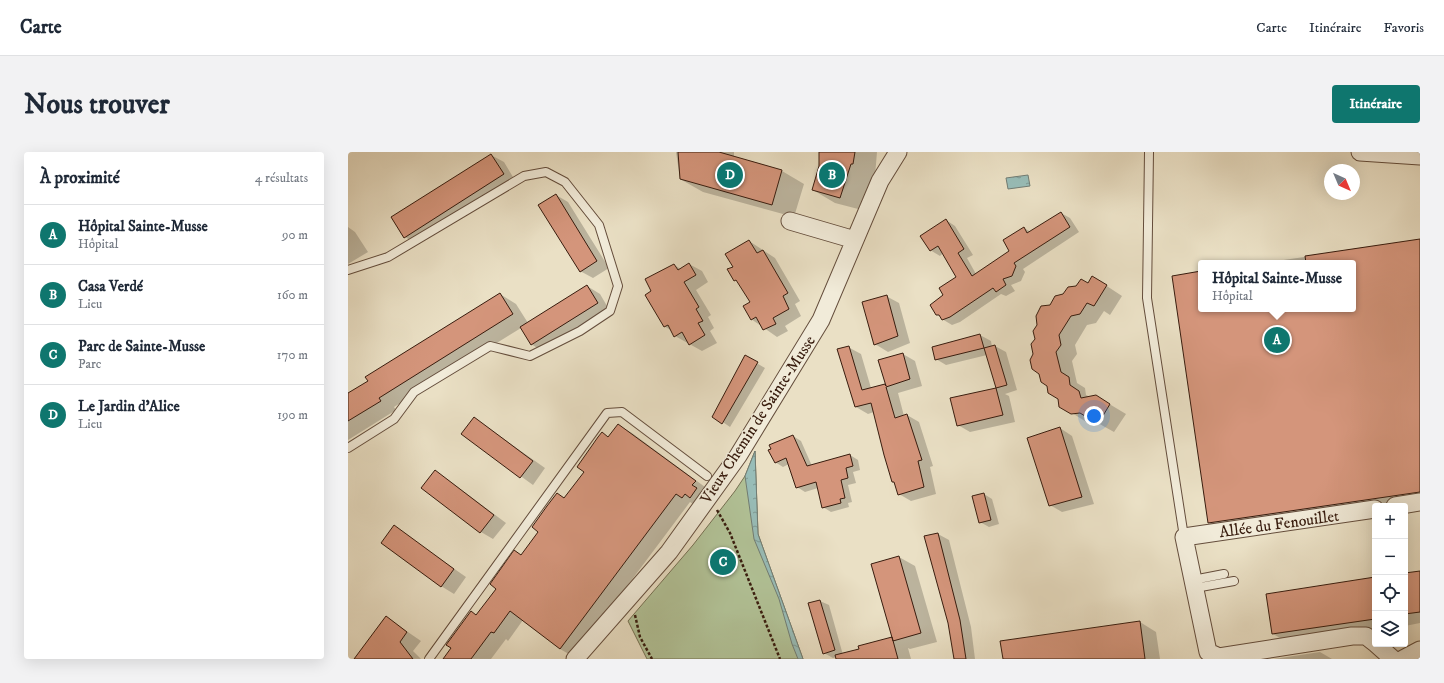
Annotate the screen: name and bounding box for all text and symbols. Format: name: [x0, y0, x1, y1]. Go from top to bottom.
text: Carte: [20, 16, 62, 39]
text: Carte: [1256, 19, 1287, 37]
text: Itinéraire: [1309, 19, 1362, 37]
text: Favoris: [1384, 19, 1424, 37]
button: Itinéraire: [1332, 85, 1420, 123]
text: Nous trouver: [24, 87, 170, 122]
pin: D: [717, 160, 743, 190]
pin: B: [819, 160, 845, 190]
north arrow: [1324, 164, 1360, 200]
text: À proximité: [40, 167, 120, 189]
text: 4 résultats: [255, 170, 308, 186]
text: Hôpital Sainte-Musse: [78, 217, 208, 236]
text: A: [49, 227, 57, 243]
text: 90 m: [282, 227, 308, 243]
text: Hôpital: [78, 236, 118, 252]
popup: [1198, 260, 1356, 312]
text: Hôpital Sainte-Musse: [1212, 269, 1342, 288]
text: Casa Verdé: [78, 277, 143, 296]
text: B: [49, 287, 57, 303]
text: 160 m: [277, 287, 308, 303]
text: Hôpital: [1212, 288, 1253, 304]
text: Lieu: [78, 296, 102, 312]
pin: A: [1264, 325, 1290, 355]
street label: Vieux Chemin de Sainte-Musse: [695, 331, 820, 508]
text: Parc de Sainte-Musse: [78, 337, 205, 356]
text: C: [49, 347, 57, 363]
text: 170 m: [277, 347, 308, 363]
text: Parc: [78, 356, 101, 372]
text: Le Jardin d'Alice: [78, 397, 180, 416]
your location: [1084, 406, 1104, 426]
text: D: [48, 407, 58, 423]
text: 190 m: [277, 407, 308, 423]
text: Lieu: [78, 416, 102, 432]
map controls: [1372, 503, 1408, 647]
button: +: [1372, 503, 1408, 539]
street label: Allée du Fenouillet: [1218, 506, 1340, 542]
button: −: [1372, 539, 1408, 575]
pin: C: [710, 547, 736, 577]
button: locate: [1372, 575, 1408, 611]
button: layers: [1372, 611, 1408, 647]

